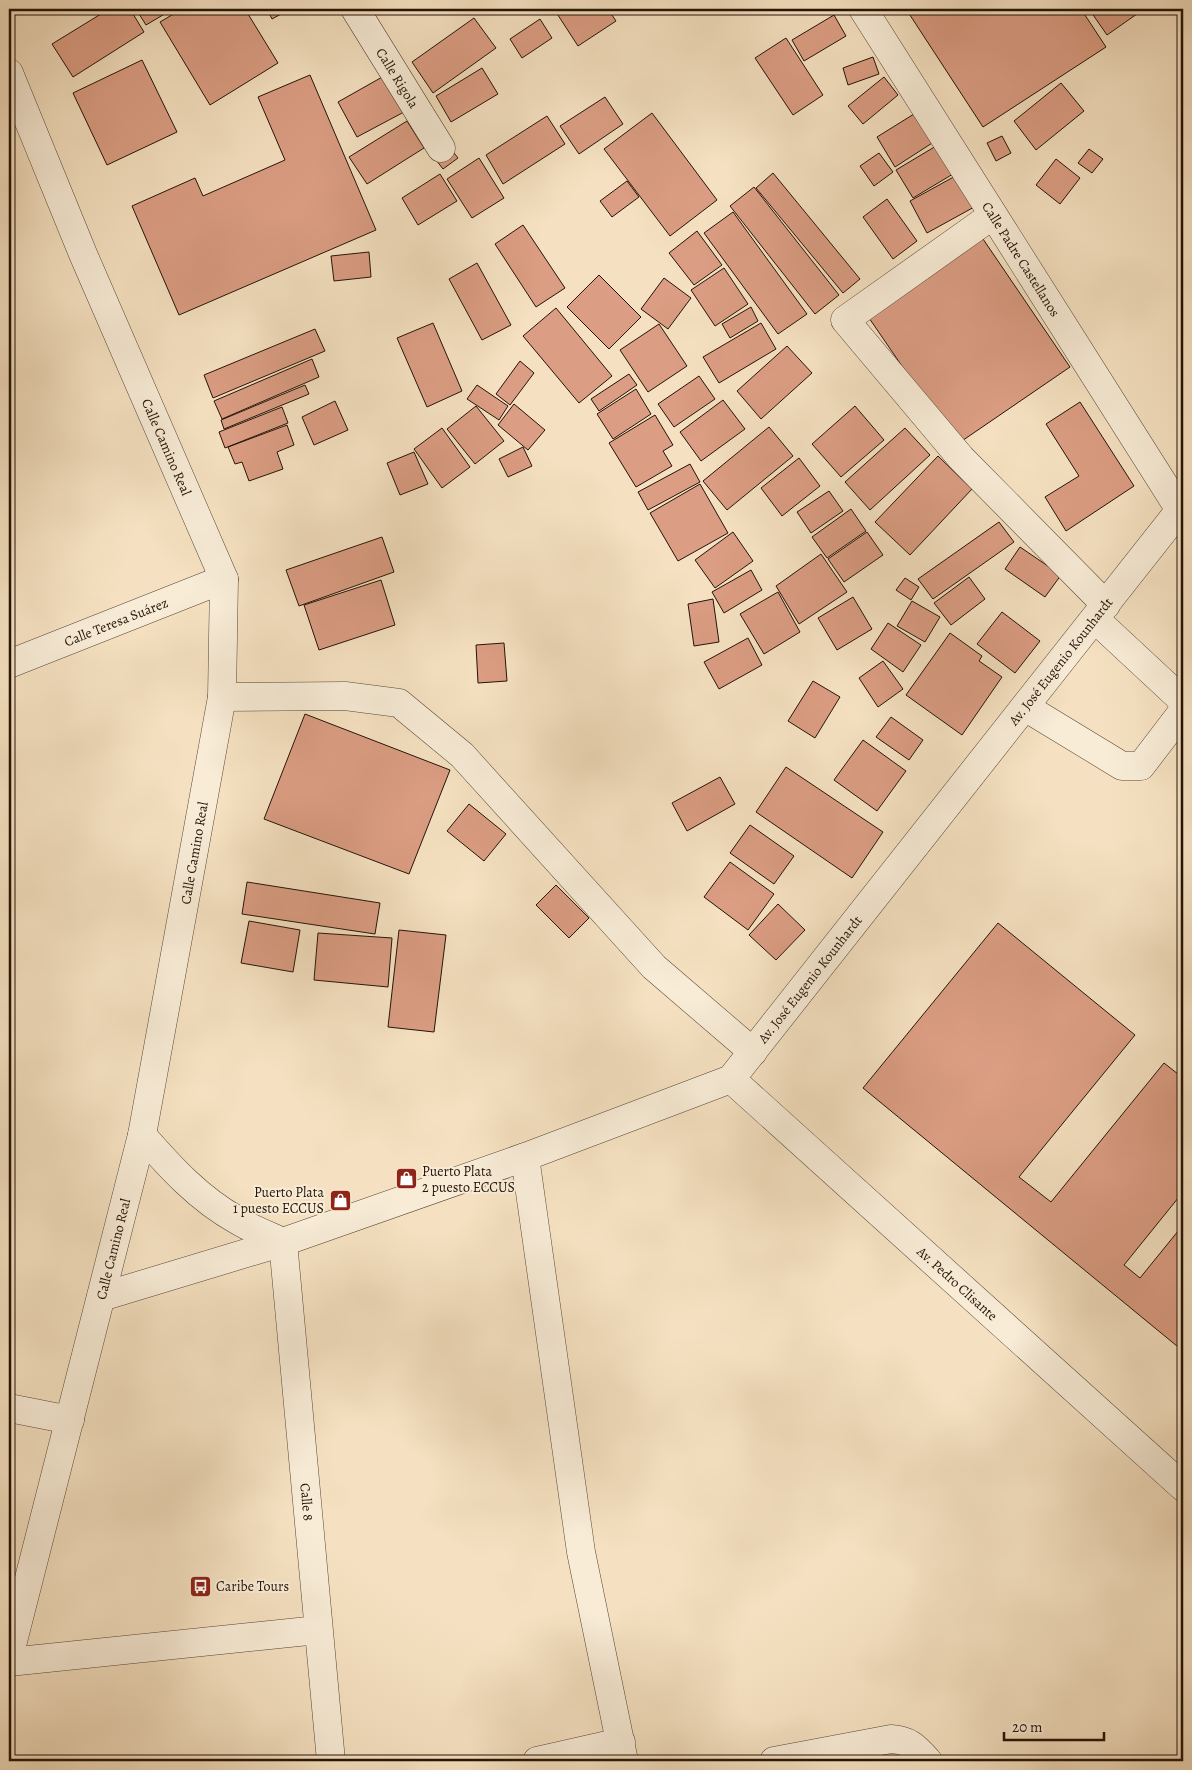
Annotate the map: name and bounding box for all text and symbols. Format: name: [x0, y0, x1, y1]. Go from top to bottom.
street label: Calle Rigola: [371, 44, 423, 112]
street label: Calle Padre Castellanos: [977, 198, 1064, 320]
street label: Calle Camino Real: [137, 396, 196, 499]
street label: Calle Teresa Suárez: [61, 593, 171, 651]
street label: Av. José Eugenio Kounhardt: [1004, 593, 1118, 730]
street label: Calle Camino Real: [176, 800, 213, 906]
street label: Av. José Eugenio Kounhardt: [753, 911, 867, 1048]
place label: Puerto Plata 2 puesto ECCUS: [422, 1162, 515, 1197]
shop icon: Puerto Plata 2 puesto ECCUS: [394, 1167, 418, 1191]
place label: Puerto Plata 1 puesto ECCUS: [233, 1183, 324, 1218]
shop icon: Puerto Plata 1 puesto ECCUS: [328, 1188, 352, 1212]
street label: Calle Camino Real: [92, 1196, 135, 1302]
street label: Av. Pedro Clisante: [912, 1242, 1002, 1325]
street label: Calle 8: [295, 1482, 318, 1522]
bus stop icon: Caribe Tours: [188, 1574, 212, 1598]
place label: Caribe Tours: [216, 1577, 289, 1596]
scale bar: [1004, 1710, 1104, 1742]
text: 20 m: [1012, 1717, 1043, 1737]

